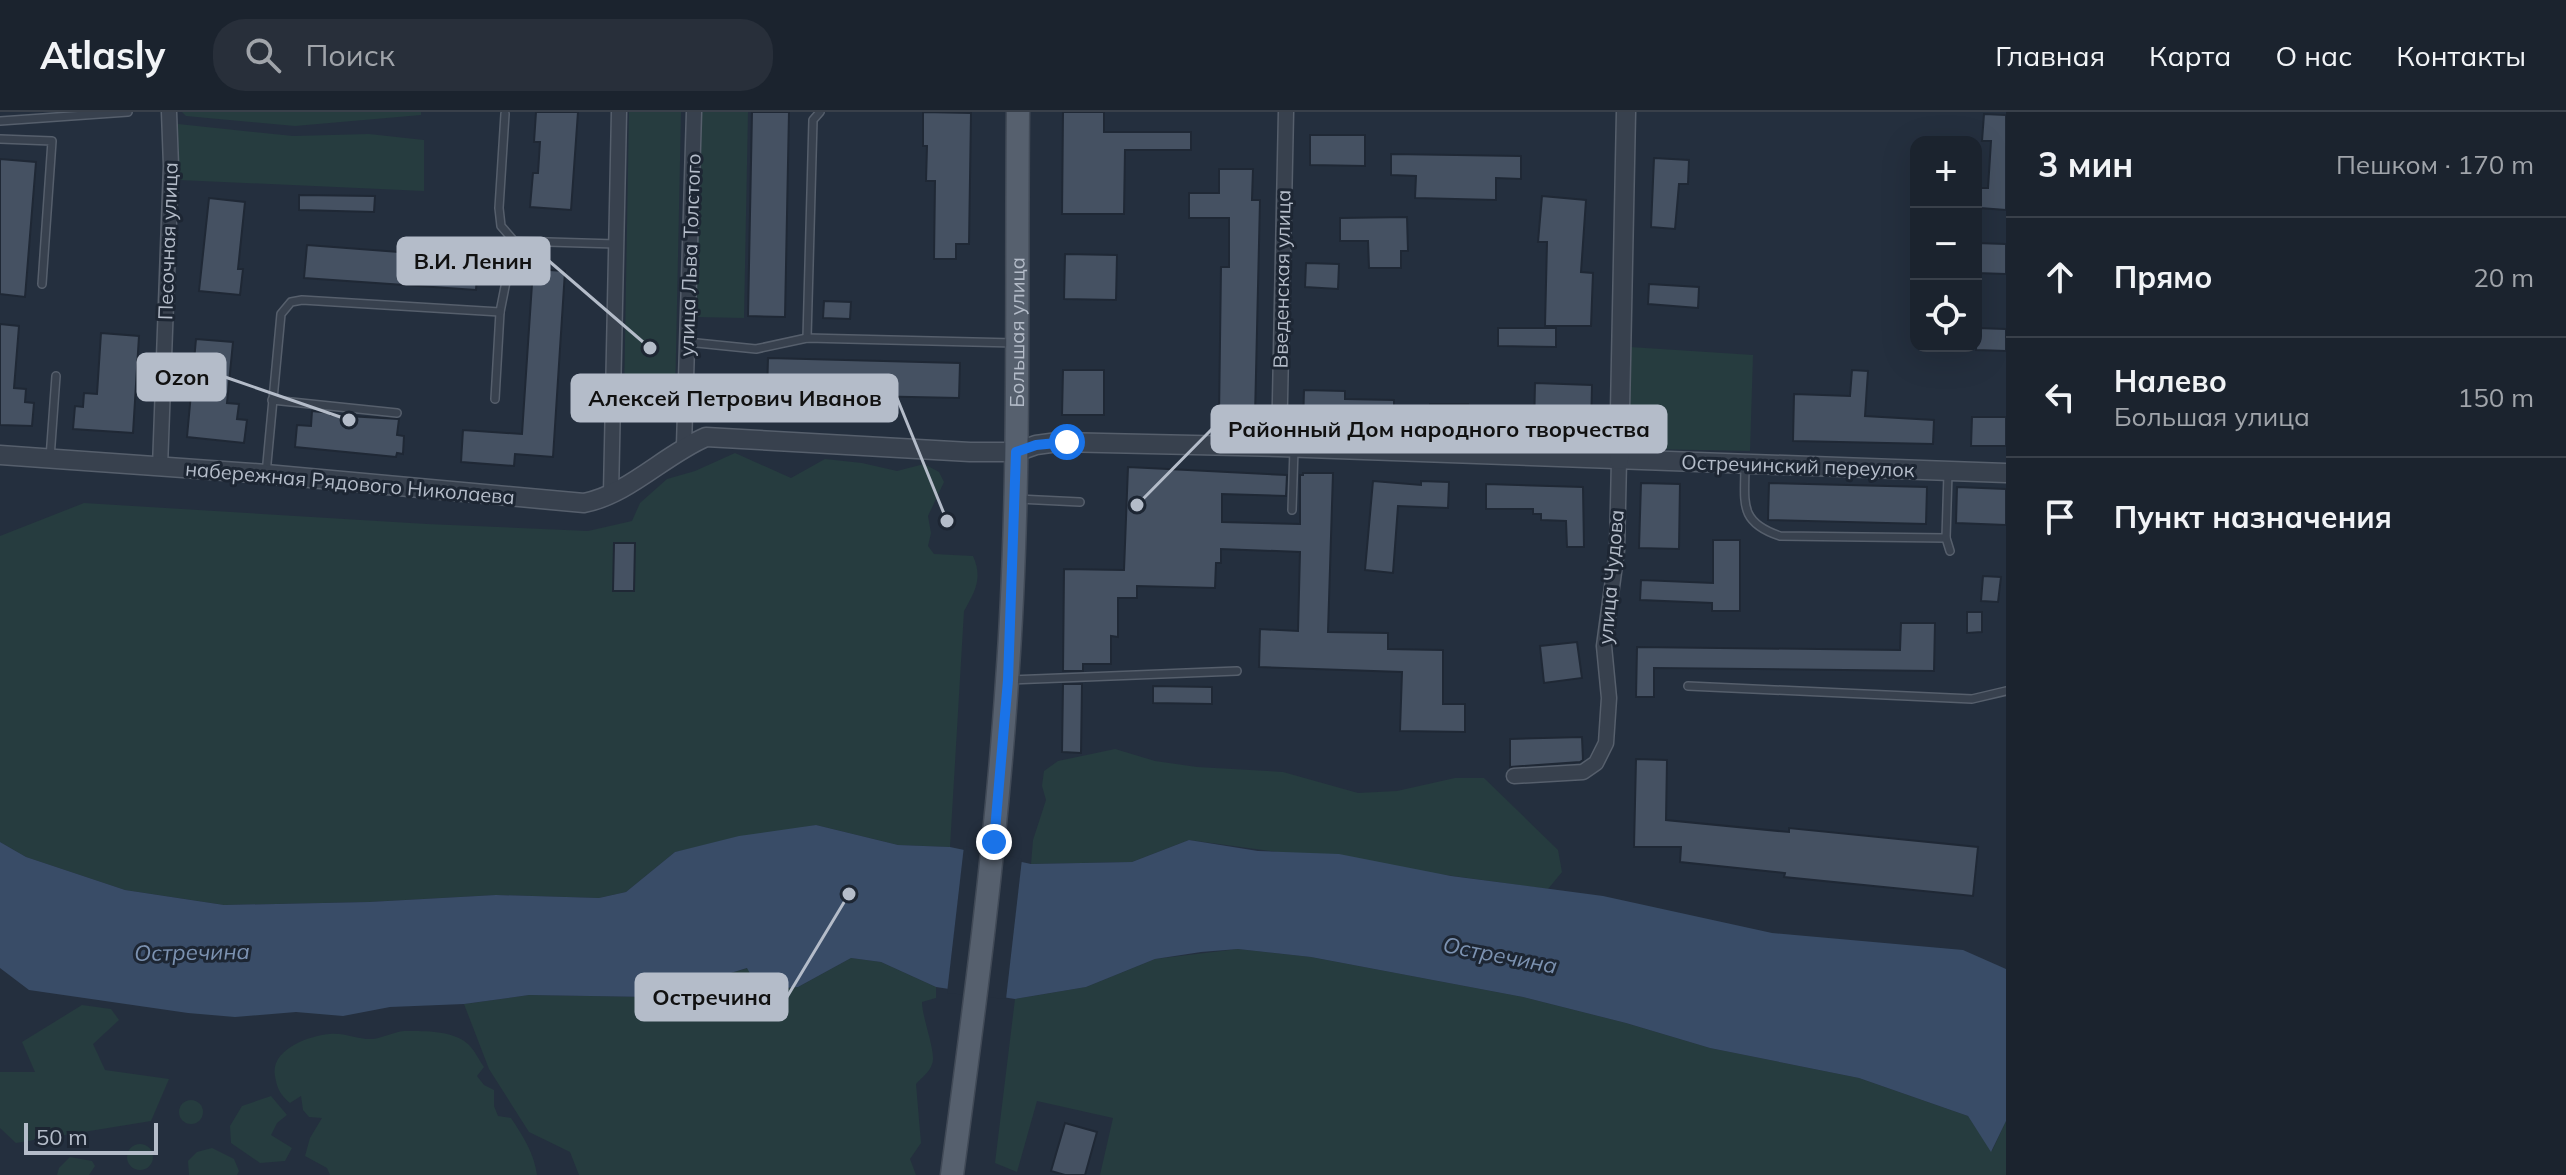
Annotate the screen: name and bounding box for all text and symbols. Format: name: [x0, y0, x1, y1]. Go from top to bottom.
search box: [213, 19, 773, 91]
text: Atlasly: [40, 31, 165, 79]
icon: search: [241, 33, 285, 77]
text: Поиск: [305, 36, 395, 74]
text: Главная: [1995, 38, 2105, 73]
text: Карта: [2149, 38, 2231, 73]
text: О нас: [2275, 38, 2352, 73]
text: Контакты: [2396, 38, 2526, 73]
map controls: [1910, 136, 1982, 352]
button: +: [1910, 136, 1982, 208]
text: 3 мин: [2038, 143, 2133, 186]
text: Пешком · 170 m: [2336, 148, 2534, 181]
street label: улица Льва Толстого: [673, 153, 706, 357]
street label: Песочная улица: [152, 162, 183, 320]
street label: Введенская улица: [1267, 189, 1296, 368]
button: −: [1910, 208, 1982, 280]
callout: В.И. Ленин: [398, 238, 549, 284]
text: В.И. Ленин: [414, 247, 532, 275]
icon: ahead: [2038, 255, 2082, 299]
street label: Большая улица: [1004, 257, 1029, 408]
text: Прямо: [2114, 258, 2212, 296]
text: 20 m: [2473, 261, 2534, 294]
button: locate: [1910, 280, 1982, 352]
callout: Ozon: [138, 354, 225, 400]
text: Налево: [2114, 362, 2227, 400]
text: Ozon: [155, 363, 209, 391]
callout: Алексей Петрович Иванов: [572, 375, 897, 421]
icon: left: [2038, 375, 2082, 419]
text: 150 m: [2458, 381, 2534, 414]
text: Алексей Петрович Иванов: [588, 384, 882, 412]
text: Большая улица: [2114, 400, 2310, 433]
callout: Районный Дом народного творчества: [1212, 406, 1666, 452]
text: Районный Дом народного творчества: [1228, 415, 1650, 443]
route start: [1049, 424, 1085, 460]
street label: Остречинский переулок: [1681, 449, 1915, 482]
street label: набережная Рядового Николаева: [184, 456, 516, 509]
icon: arrive: [2038, 495, 2082, 539]
text: Пункт назначения: [2114, 498, 2392, 536]
street label: улица Чудова: [1592, 509, 1629, 645]
route end: [976, 824, 1012, 860]
water label: Остречина: [1441, 930, 1559, 980]
water label: Остречина: [134, 937, 250, 967]
callout: Остречина: [636, 974, 787, 1020]
text: Остречина: [652, 983, 772, 1011]
scale bar: [24, 1119, 158, 1155]
text: 50 m: [36, 1123, 87, 1151]

